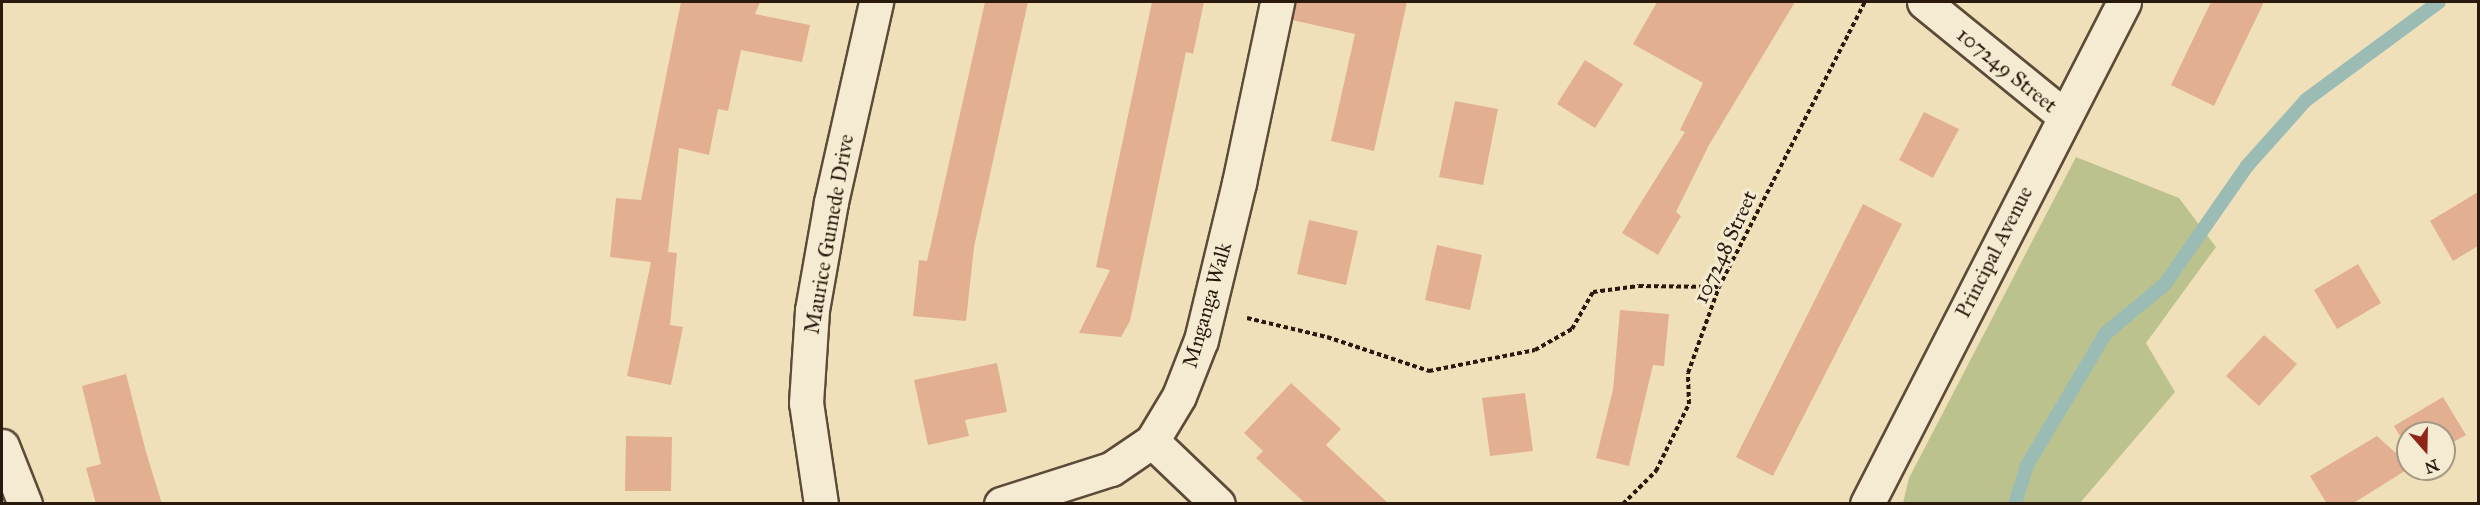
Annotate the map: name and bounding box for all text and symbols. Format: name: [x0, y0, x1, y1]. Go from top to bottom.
street label: 107249 Street: [1952, 22, 2062, 118]
street label: Maurice Gumede Drive: [799, 132, 859, 336]
street label: Principal Avenue: [1950, 182, 2038, 322]
street label: 107248 Street: [1688, 187, 1762, 307]
street label: Mnganga Walk: [1177, 239, 1237, 371]
north arrow: [2396, 421, 2456, 481]
text: N: [2422, 455, 2441, 478]

